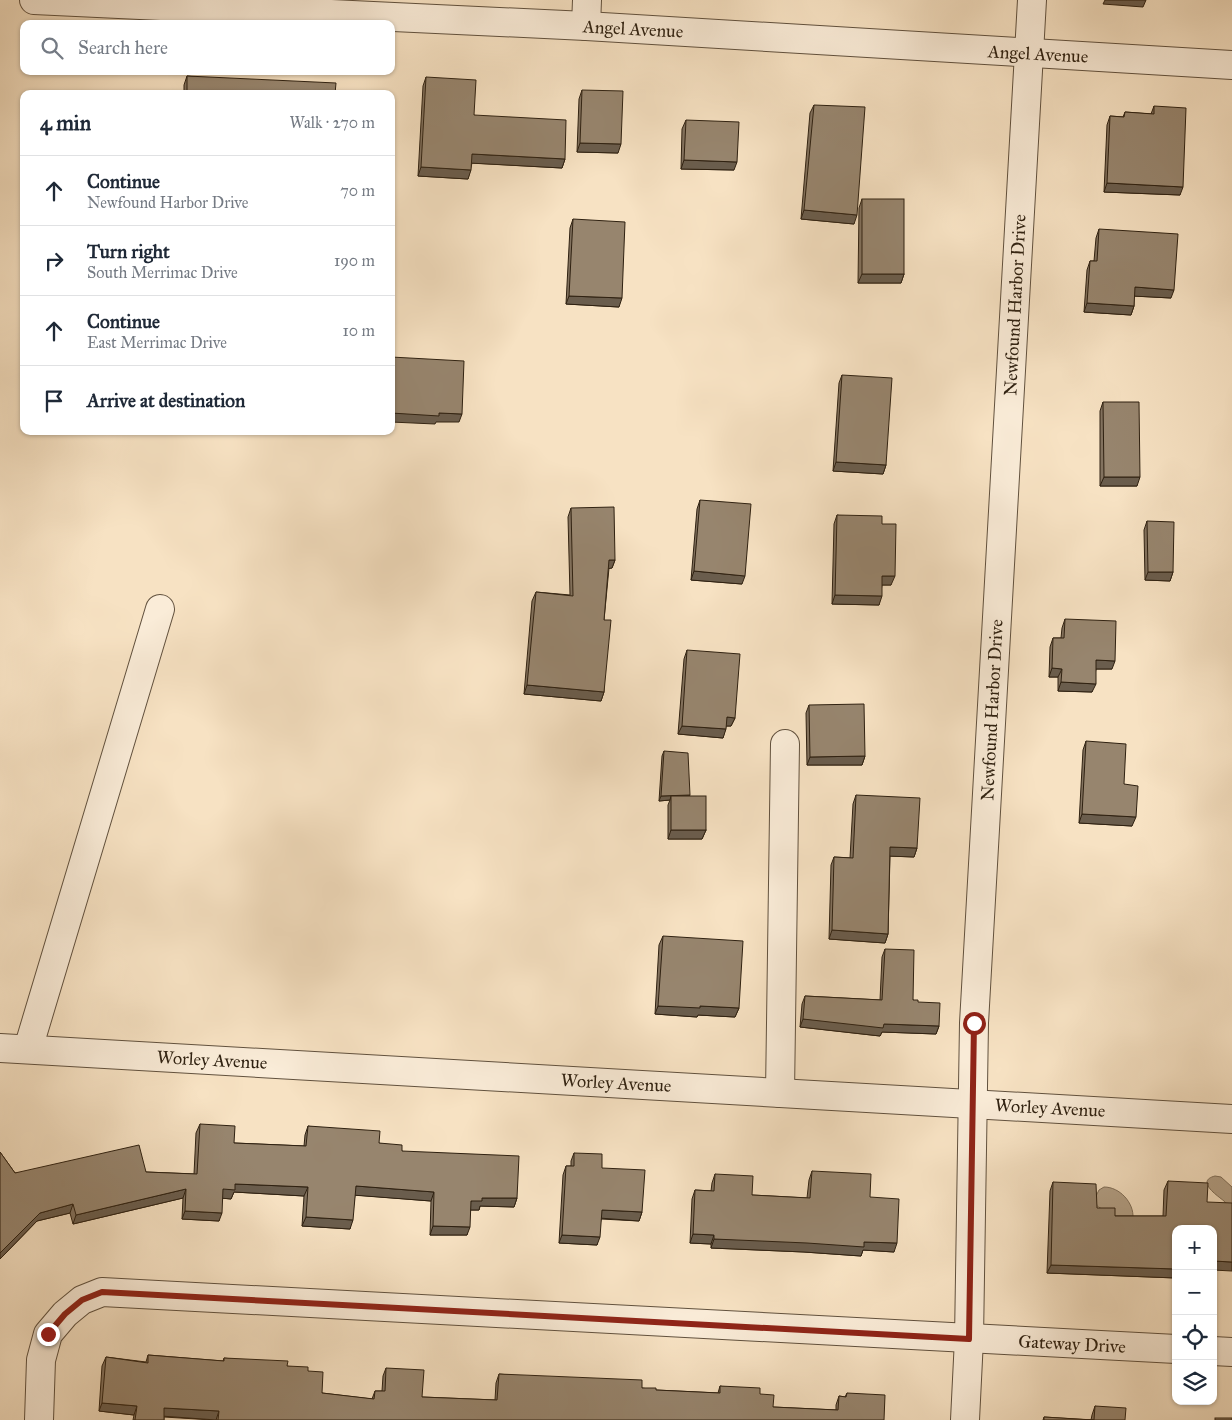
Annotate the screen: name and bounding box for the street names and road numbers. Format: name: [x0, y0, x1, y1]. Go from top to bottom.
street label: Angel Avenue: [581, 15, 684, 44]
street label: Angel Avenue: [986, 40, 1089, 69]
street label: Newfound Harbor Drive: [999, 214, 1031, 396]
street label: Newfound Harbor Drive: [976, 619, 1008, 801]
street label: Worley Avenue: [156, 1046, 268, 1074]
street label: Worley Avenue: [560, 1069, 672, 1097]
street label: Worley Avenue: [994, 1094, 1106, 1122]
street label: Gateway Drive: [1018, 1330, 1126, 1358]

